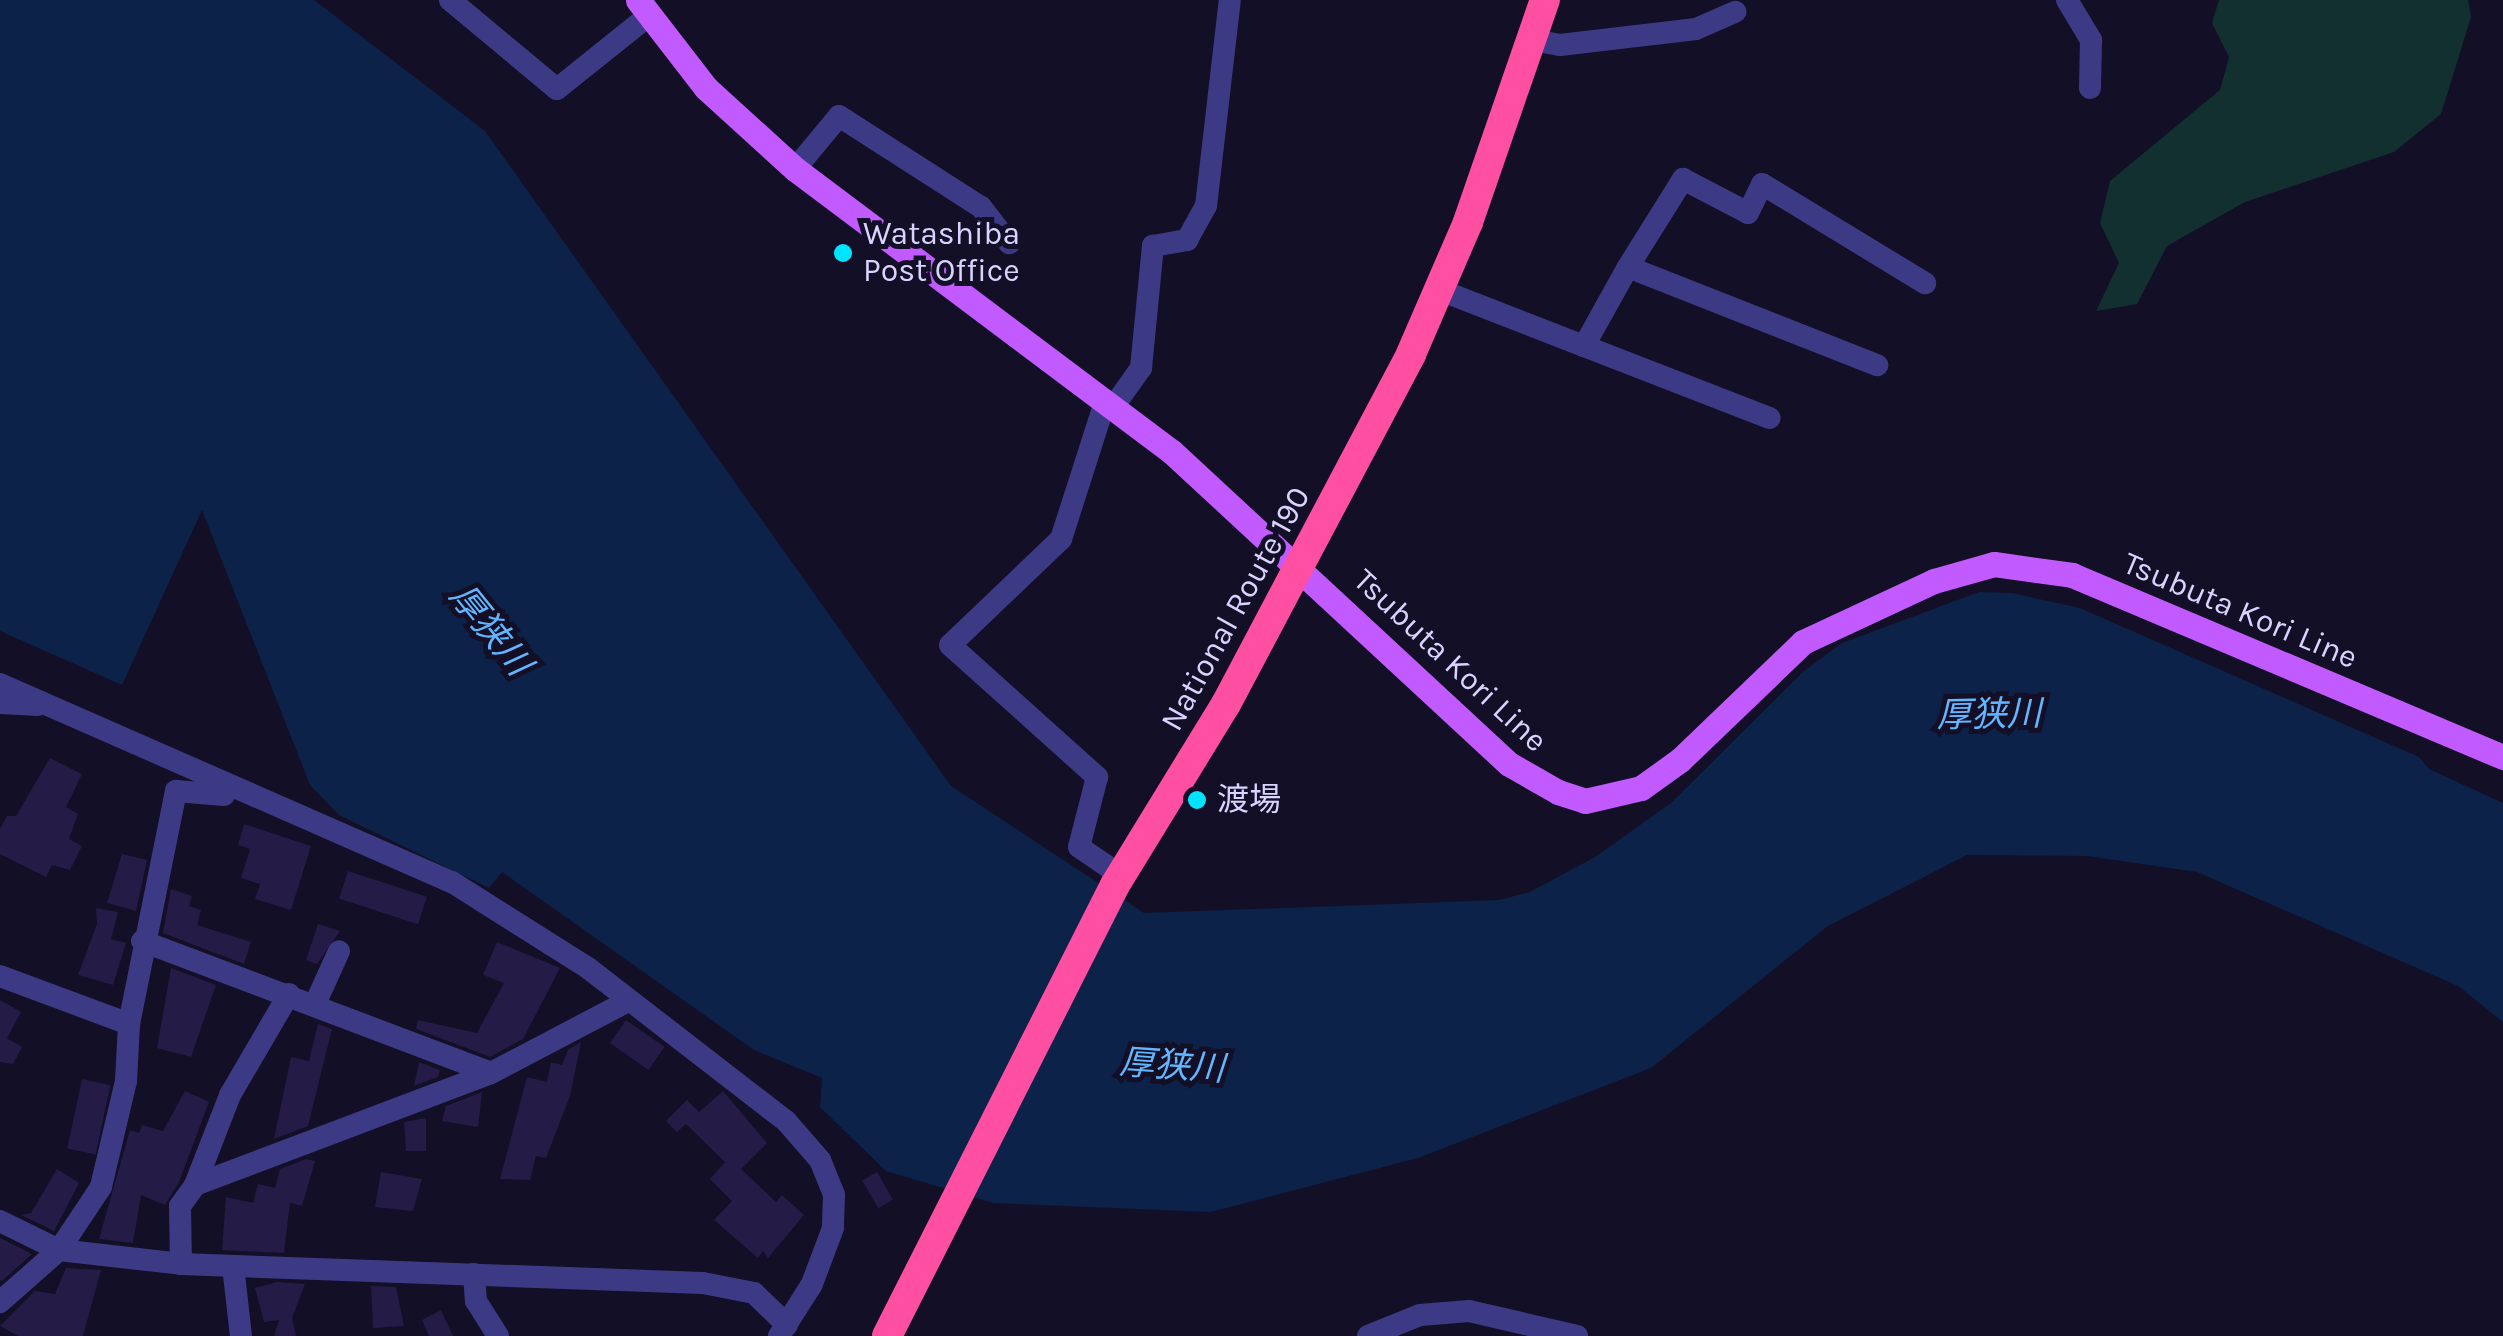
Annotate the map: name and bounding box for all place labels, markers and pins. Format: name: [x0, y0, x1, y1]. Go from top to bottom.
place label: Watashiba Post Office: [863, 216, 1020, 291]
marker: Watashiba Post Office: [832, 242, 854, 264]
place label: 渡場: [1217, 781, 1281, 819]
marker: 渡場: [1186, 789, 1208, 811]

